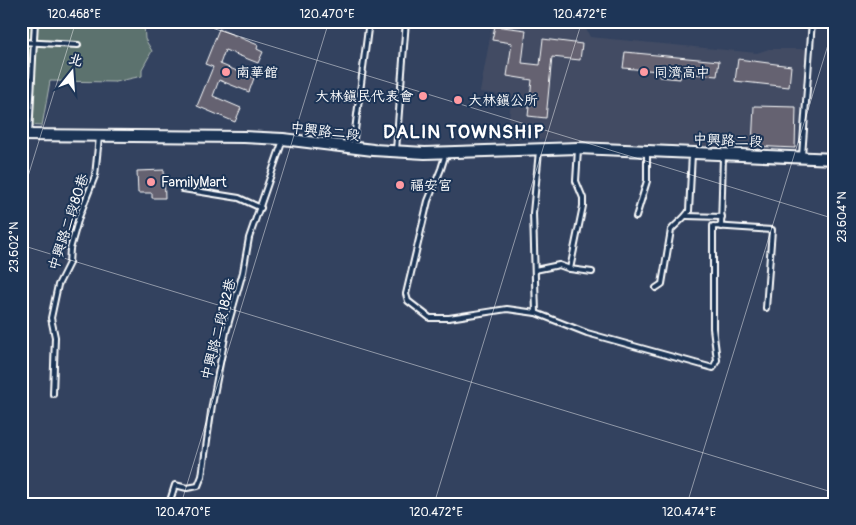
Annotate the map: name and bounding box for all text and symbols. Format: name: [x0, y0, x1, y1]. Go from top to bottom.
text: 120.468°E: [47, 7, 101, 22]
text: 120.470°E: [299, 7, 355, 22]
text: 120.472°E: [553, 7, 607, 22]
north arrow: [48, 48, 98, 98]
text: 北: [66, 50, 85, 70]
place label: 南華館: [236, 64, 278, 81]
place label: 同濟高中: [654, 64, 710, 81]
marker: 南華館: [220, 66, 232, 78]
marker: 同濟高中: [638, 66, 650, 78]
place label: 大林鎮民代表會: [315, 88, 414, 105]
marker: 大林鎮民代表會: [417, 90, 429, 102]
place label: 大林鎮公所: [468, 92, 538, 109]
marker: 大林鎮公所: [452, 94, 464, 106]
street label: 中興路二段: [289, 119, 361, 144]
district label: DALIN TOWNSHIP: [383, 120, 545, 144]
street label: 中興路二段: [693, 131, 763, 150]
street label: 中興路二段80巷: [45, 171, 92, 273]
place label: FamilyMart: [161, 174, 227, 191]
marker: FamilyMart: [145, 176, 157, 188]
place label: 福安宮: [410, 177, 452, 194]
marker: 福安宮: [394, 179, 406, 191]
text: 23.604°N: [835, 191, 850, 243]
text: 23.602°N: [7, 222, 22, 272]
street label: 中興路二段182巷: [198, 275, 240, 382]
text: 120.470°E: [155, 505, 211, 520]
text: 120.472°E: [409, 505, 463, 520]
text: 120.474°E: [662, 505, 716, 520]

